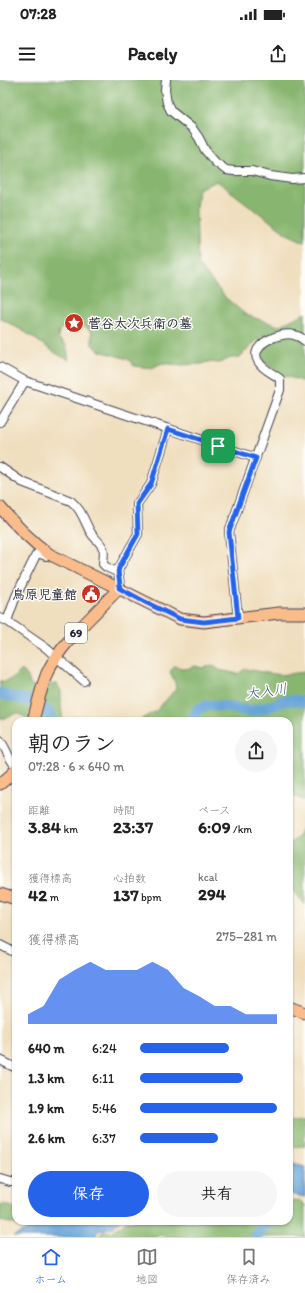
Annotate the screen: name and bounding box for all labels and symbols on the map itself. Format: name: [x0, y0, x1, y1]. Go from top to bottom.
place icon: 菅谷太次兵衛の墓: [63, 312, 85, 334]
place label: 菅谷太次兵衛の墓: [88, 316, 192, 331]
pin: [201, 429, 235, 463]
public building icon: 鳥原児童館: [80, 583, 102, 605]
place label: 鳥原児童館: [12, 587, 77, 602]
road number: 69: [65, 623, 87, 643]
water label: 大入川: [244, 680, 288, 703]

